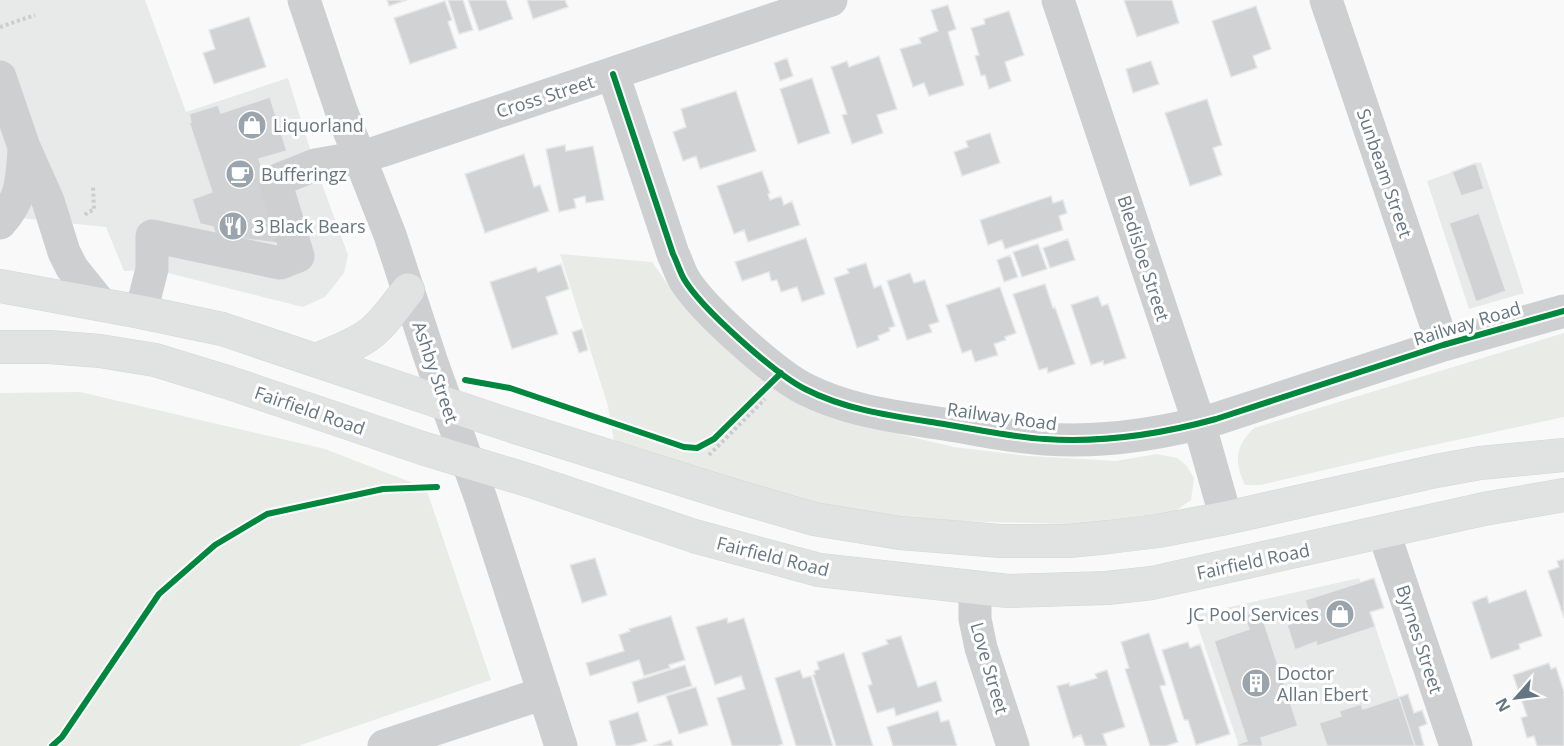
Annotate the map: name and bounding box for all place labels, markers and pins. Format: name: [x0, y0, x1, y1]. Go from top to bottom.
shop icon: Liquorland: [236, 109, 268, 141]
place label: Liquorland: [273, 113, 364, 137]
cafe icon: Bufferingz: [224, 158, 256, 190]
place label: Bufferingz: [261, 162, 347, 186]
restaurant icon: 3 Black Bears: [217, 210, 249, 242]
place label: 3 Black Bears: [254, 214, 366, 238]
shop icon: JC Pool Services: [1324, 598, 1356, 630]
place label: JC Pool Services: [1186, 602, 1319, 626]
place label: Doctor Allan Ebert: [1277, 661, 1368, 706]
building icon: Doctor Allan Ebert: [1240, 667, 1272, 699]

